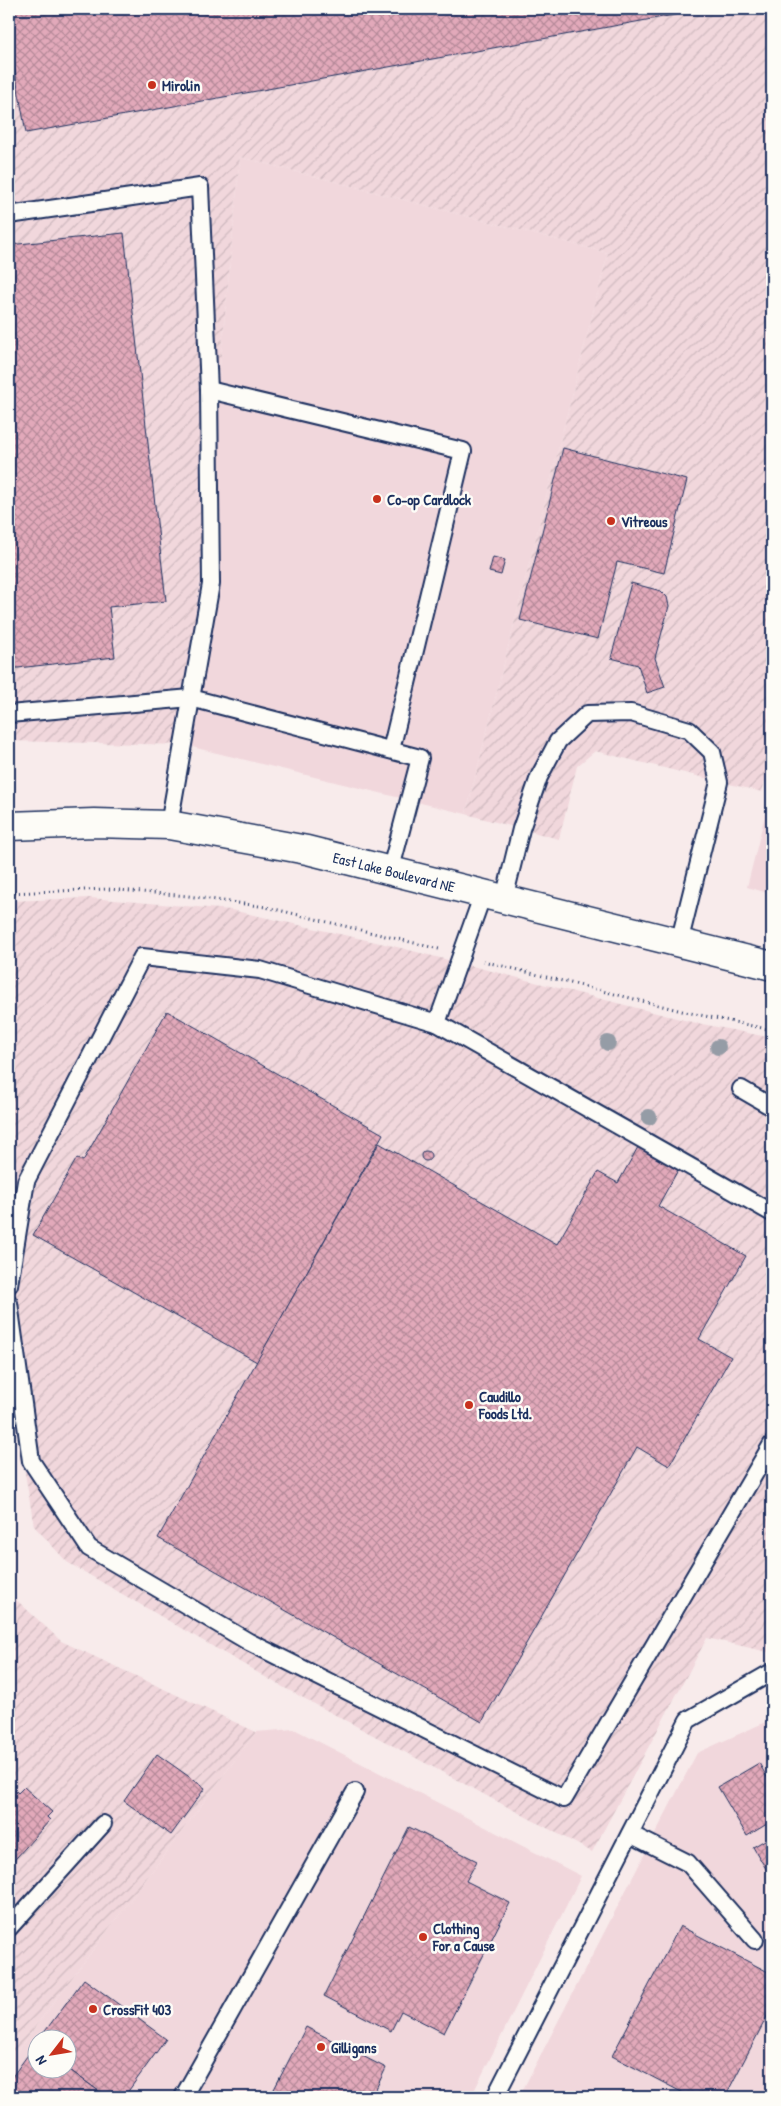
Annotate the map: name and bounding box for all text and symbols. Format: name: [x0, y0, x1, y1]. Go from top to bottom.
place label: Mirolin: [162, 75, 200, 96]
marker: Mirolin: [146, 79, 158, 91]
place label: Co-op Cardlock: [387, 489, 472, 511]
marker: Co-op Cardlock: [371, 493, 383, 505]
place label: Vitreous: [621, 511, 668, 532]
marker: Vitreous: [605, 515, 617, 527]
street label: East Lake Boulevard NE: [331, 847, 458, 897]
place label: Caudillo Foods Ltd.: [478, 1386, 532, 1424]
marker: Caudillo Foods Ltd.: [463, 1399, 475, 1411]
place label: Clothing For a Cause: [432, 1918, 495, 1956]
marker: Clothing For a Cause: [417, 1931, 429, 1943]
place label: CrossFit 403: [103, 1999, 172, 2020]
marker: CrossFit 403: [87, 2003, 99, 2015]
north arrow: [28, 2028, 78, 2078]
place label: Gilligans: [331, 2037, 377, 2059]
marker: Gilligans: [315, 2041, 327, 2053]
text: N: [30, 2052, 50, 2069]

